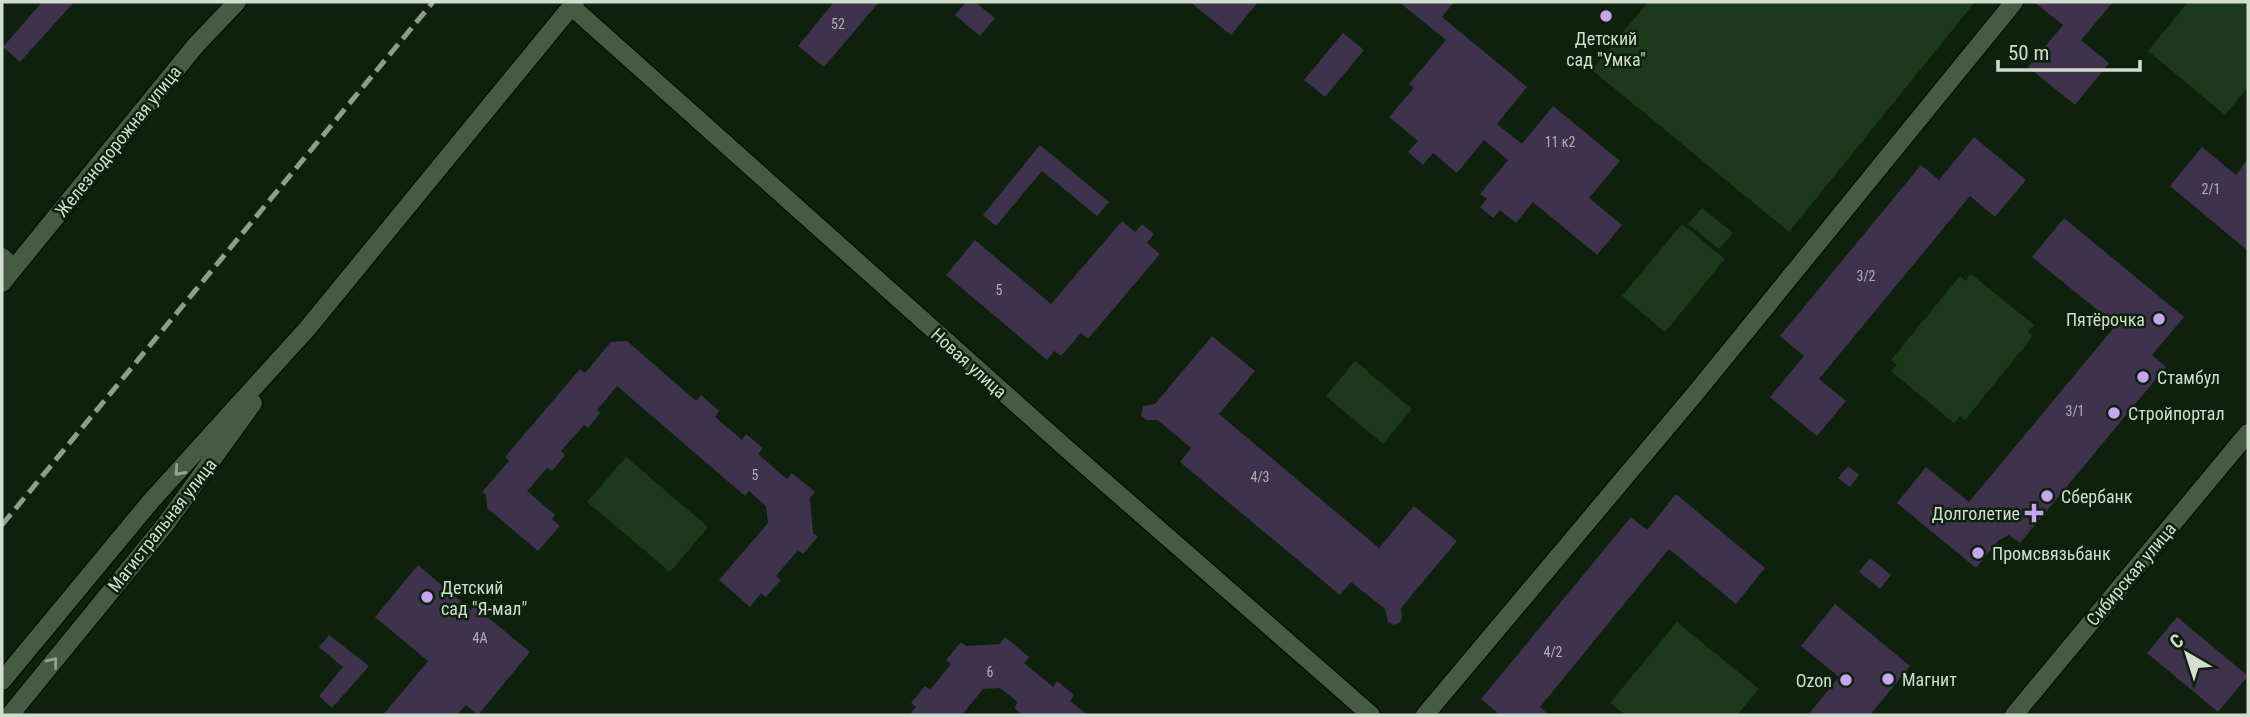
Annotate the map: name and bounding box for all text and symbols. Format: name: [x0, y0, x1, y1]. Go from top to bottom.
marker: Детский сад "Умка": [1598, 8, 1614, 24]
house number: 52: [831, 16, 845, 32]
place label: Детский сад "Умка": [1566, 28, 1646, 70]
scale bar: [1998, 28, 2140, 72]
text: 50 m: [2008, 41, 2049, 65]
street label: Железнодорожная улица: [51, 61, 185, 221]
house number: 11 к2: [1545, 134, 1575, 150]
house number: 2/1: [2201, 181, 2221, 197]
house number: 3/2: [1856, 268, 1876, 284]
house number: 5: [996, 282, 1003, 298]
place label: Пятёрочка: [2066, 309, 2145, 330]
marker: Пятёрочка: [2151, 311, 2167, 327]
street label: Новая улица: [927, 324, 1011, 402]
place label: Стамбул: [2157, 367, 2220, 388]
marker: Стамбул: [2135, 369, 2151, 385]
house number: 3/1: [2065, 403, 2085, 419]
place label: Стройпортал: [2128, 403, 2225, 424]
marker: Стройпортал: [2106, 405, 2122, 421]
street label: Магистральная улица: [103, 454, 221, 596]
one-way arrow: [175, 462, 187, 475]
house number: 5: [752, 467, 759, 483]
house number: 4/3: [1250, 469, 1270, 485]
place label: Сбербанк: [2061, 486, 2133, 507]
marker: Сбербанк: [2039, 488, 2055, 504]
place label: Долголетие: [1932, 503, 2020, 524]
marker: Долголетие: [2026, 505, 2042, 521]
street label: Сибирская улица: [2082, 518, 2180, 630]
place label: Промсвязьбанк: [1992, 543, 2111, 564]
marker: Промсвязьбанк: [1970, 545, 1986, 561]
place label: Детский сад "Я-мал": [441, 577, 527, 619]
marker: Детский сад "Я-мал": [419, 589, 435, 605]
north arrow: [2152, 619, 2222, 689]
text: С: [2165, 629, 2188, 654]
house number: 4А: [473, 630, 487, 646]
house number: 4/2: [1543, 644, 1563, 660]
one-way arrow: [45, 658, 57, 671]
house number: 6: [987, 664, 994, 680]
place label: Магнит: [1902, 669, 1957, 690]
place label: Ozon: [1796, 670, 1832, 691]
marker: Магнит: [1880, 671, 1896, 687]
marker: Ozon: [1838, 672, 1854, 688]

